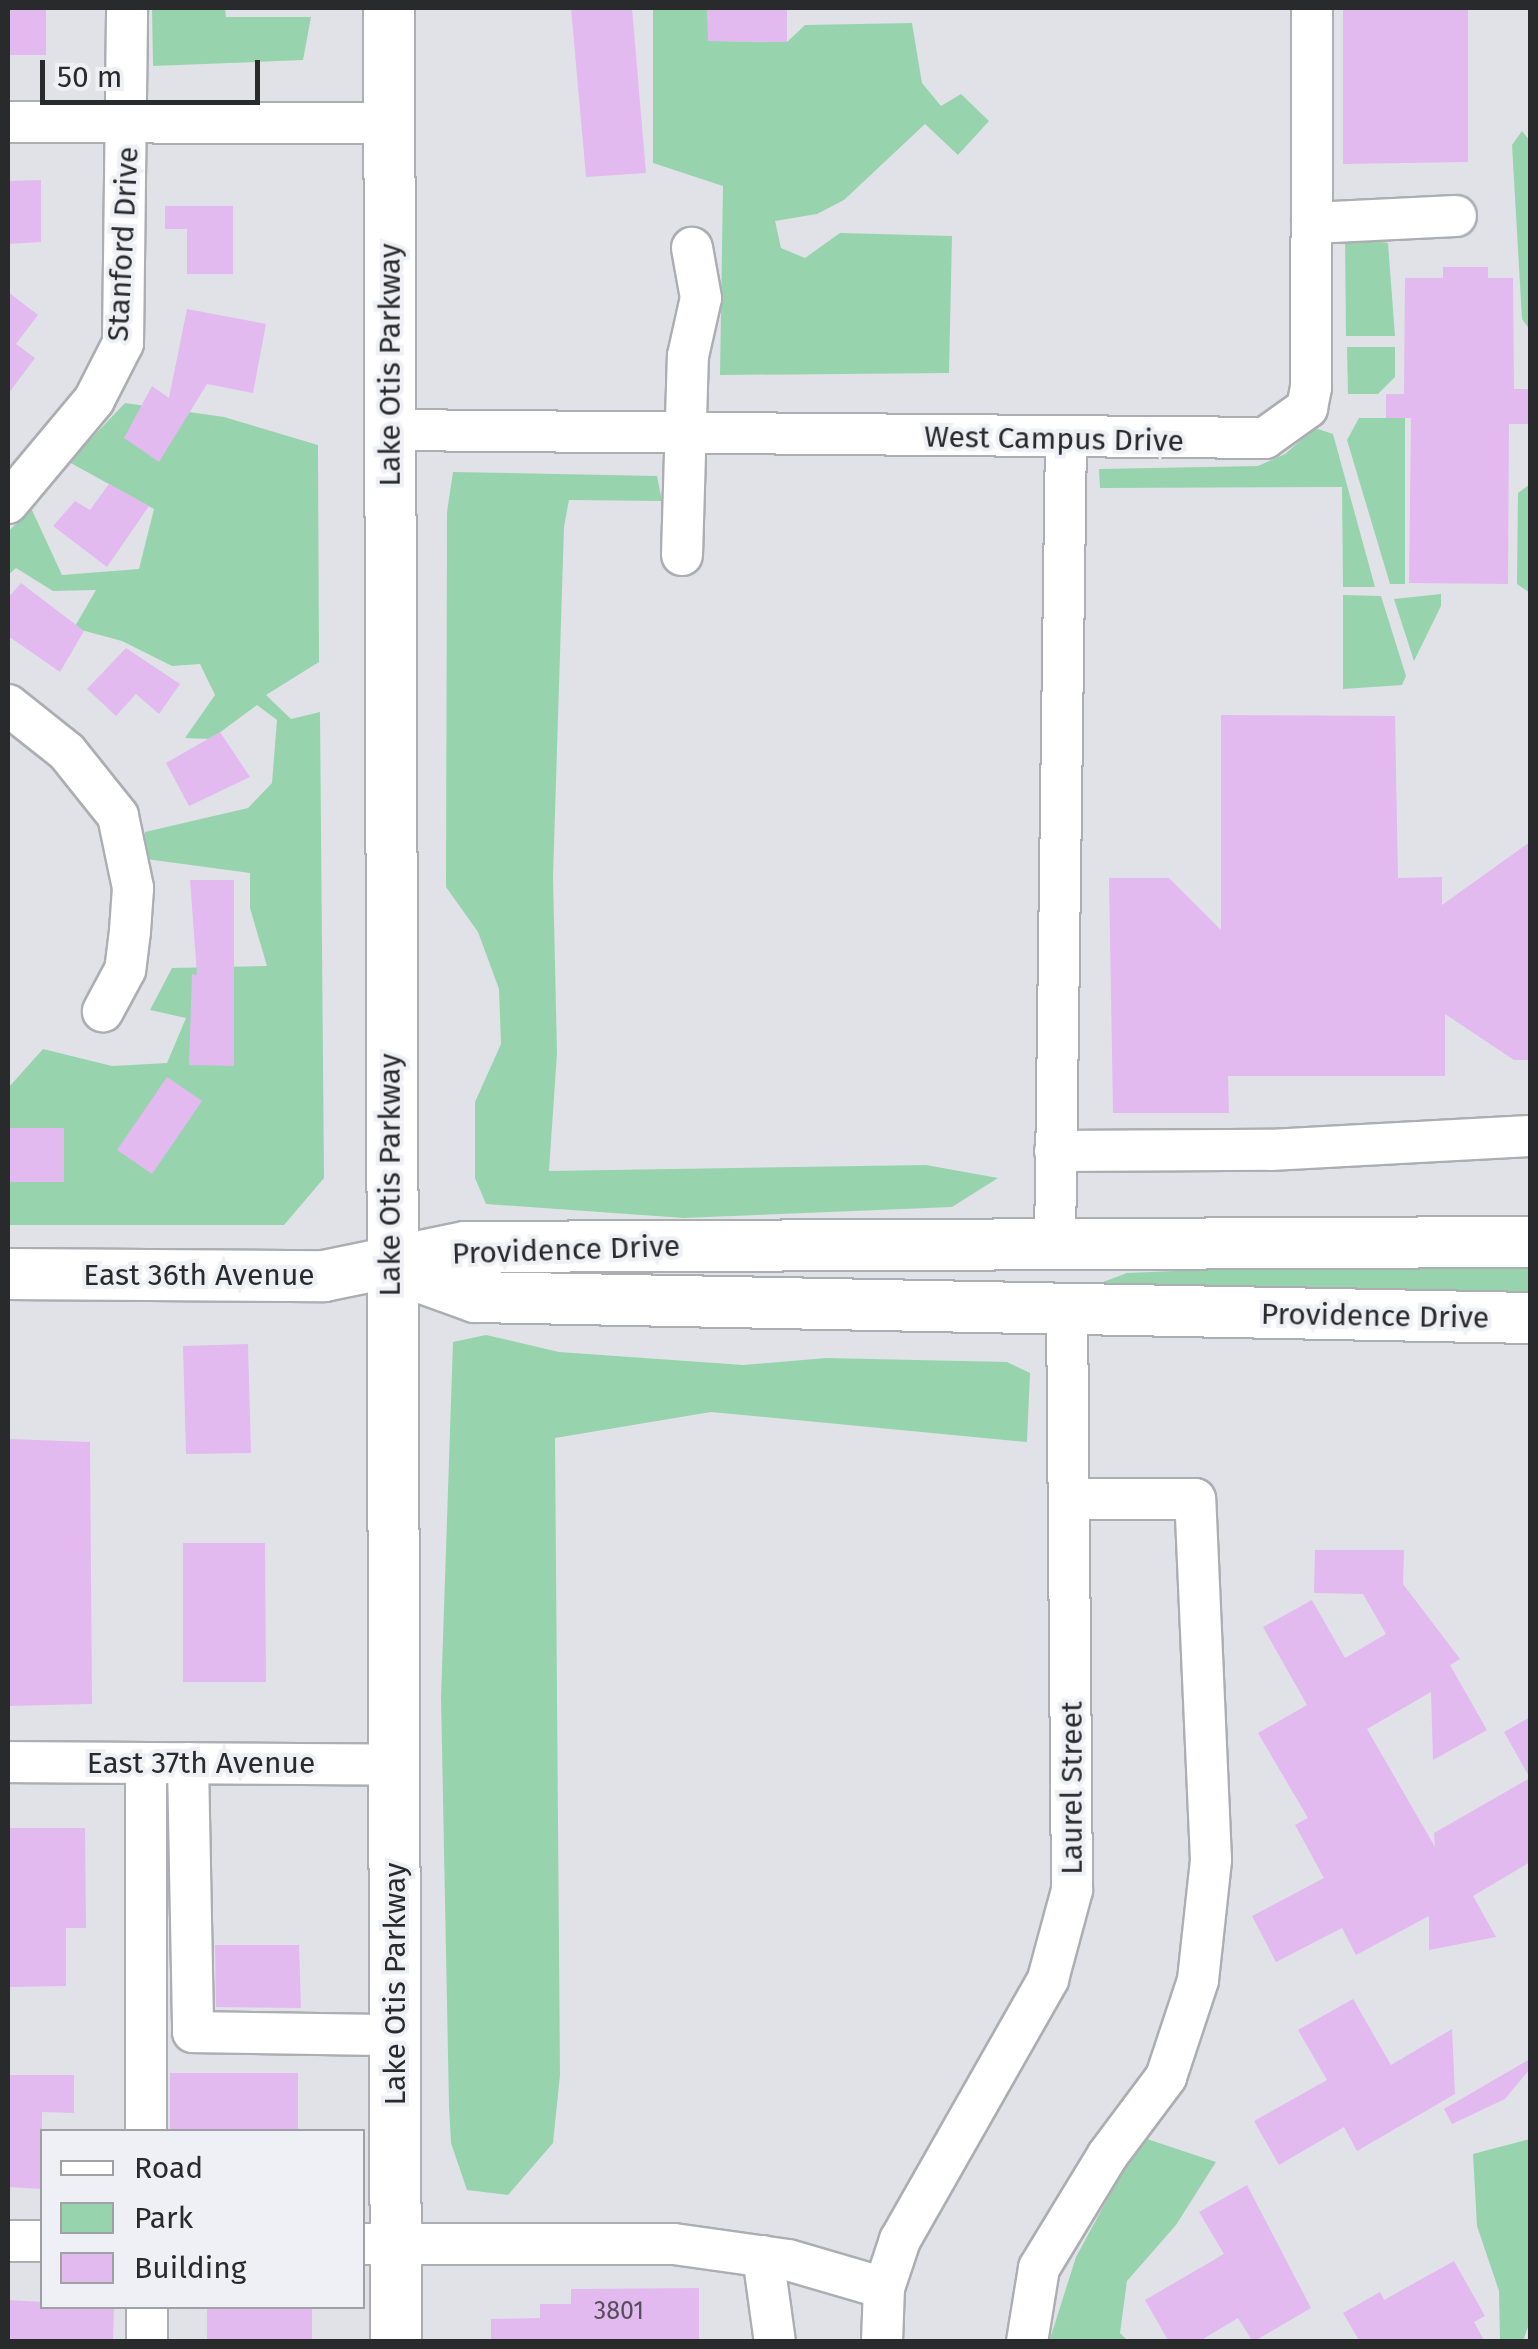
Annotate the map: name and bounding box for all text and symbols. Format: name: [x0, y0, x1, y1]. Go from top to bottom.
scale bar: [45, 40, 265, 102]
text: 50 m: [57, 59, 122, 95]
street label: Stanford Drive: [100, 146, 146, 342]
street label: Lake Otis Parkway: [372, 243, 408, 487]
street label: West Campus Drive: [924, 419, 1184, 459]
street label: Lake Otis Parkway: [372, 1053, 408, 1297]
street label: Providence Drive: [451, 1228, 681, 1272]
street label: East 36th Avenue: [83, 1257, 315, 1293]
street label: Providence Drive: [1261, 1296, 1489, 1336]
street label: Laurel Street: [1054, 1701, 1090, 1875]
street label: East 37th Avenue: [87, 1745, 315, 1781]
street label: Lake Otis Parkway: [377, 1862, 413, 2106]
legend: [40, 2129, 365, 2309]
text: Road: [134, 2150, 203, 2186]
text: Park: [134, 2200, 193, 2236]
text: Building: [134, 2250, 246, 2286]
house number: 3801: [594, 2296, 644, 2326]

